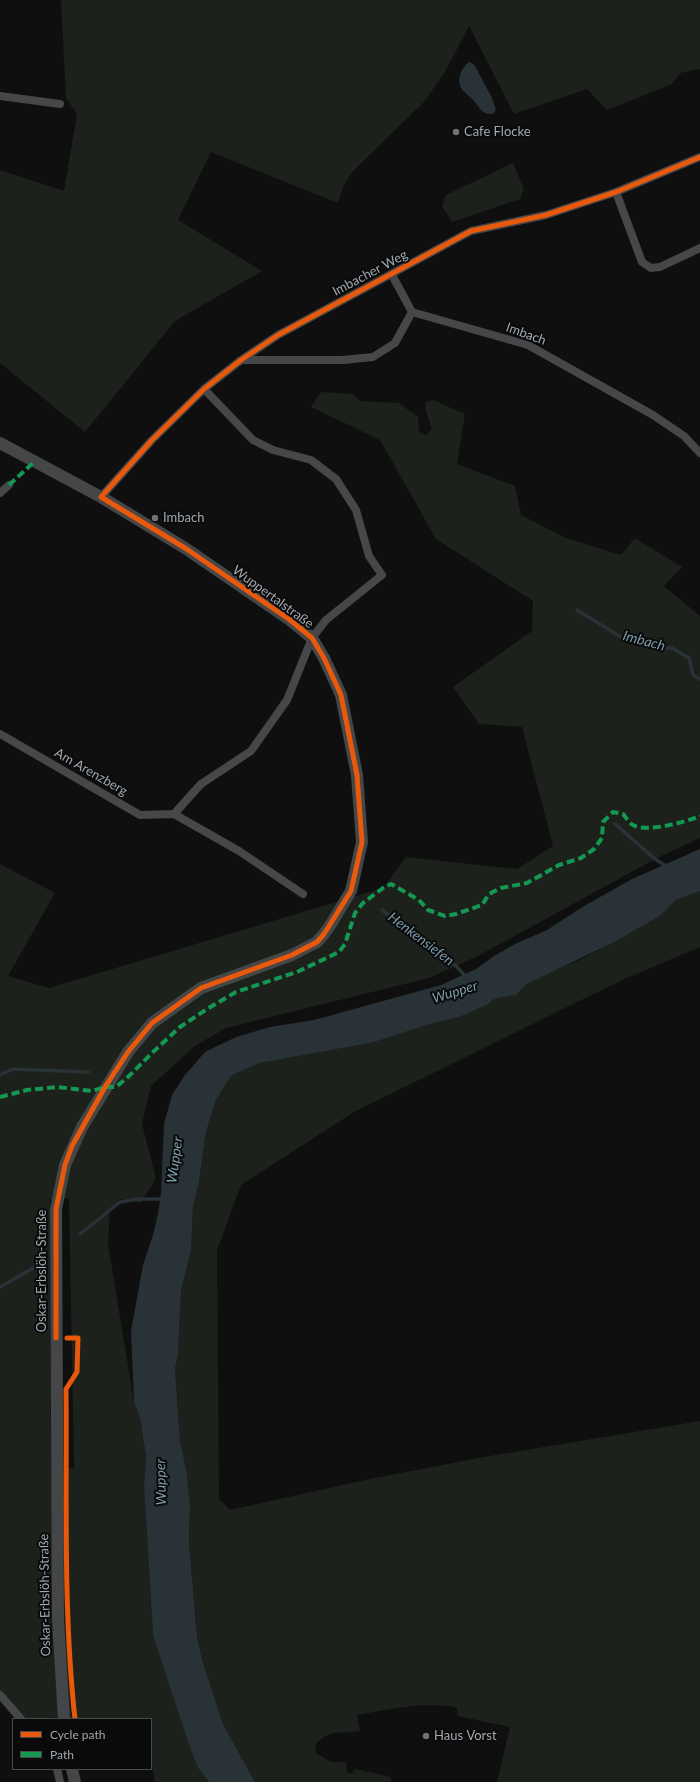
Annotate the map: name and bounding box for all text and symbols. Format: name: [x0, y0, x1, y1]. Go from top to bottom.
place label: Cafe Flocke: [464, 124, 531, 140]
marker: Cafe Flocke: [451, 127, 461, 137]
street label: Imbacher Weg: [330, 247, 410, 299]
street label: Imbach: [504, 320, 548, 348]
place label: Imbach: [163, 510, 204, 526]
marker: Imbach: [150, 513, 160, 523]
street label: Wuppertalstraße: [229, 562, 317, 632]
water label: Imbach: [621, 627, 667, 655]
street label: Am Arenzberg: [52, 745, 130, 799]
water label: Henkensiefen: [385, 909, 457, 969]
water label: Wupper: [430, 977, 480, 1007]
water label: Wupper: [163, 1136, 187, 1184]
street label: Oskar-Erbslöh-Straße: [34, 1210, 50, 1332]
water label: Wupper: [152, 1459, 170, 1505]
street label: Oskar-Erbslöh-Straße: [36, 1534, 54, 1656]
legend: [12, 1718, 152, 1770]
text: Cycle path: [50, 1727, 105, 1742]
place label: Haus Vorst: [434, 1728, 497, 1744]
marker: Haus Vorst: [421, 1731, 431, 1741]
text: Path: [50, 1747, 74, 1762]

